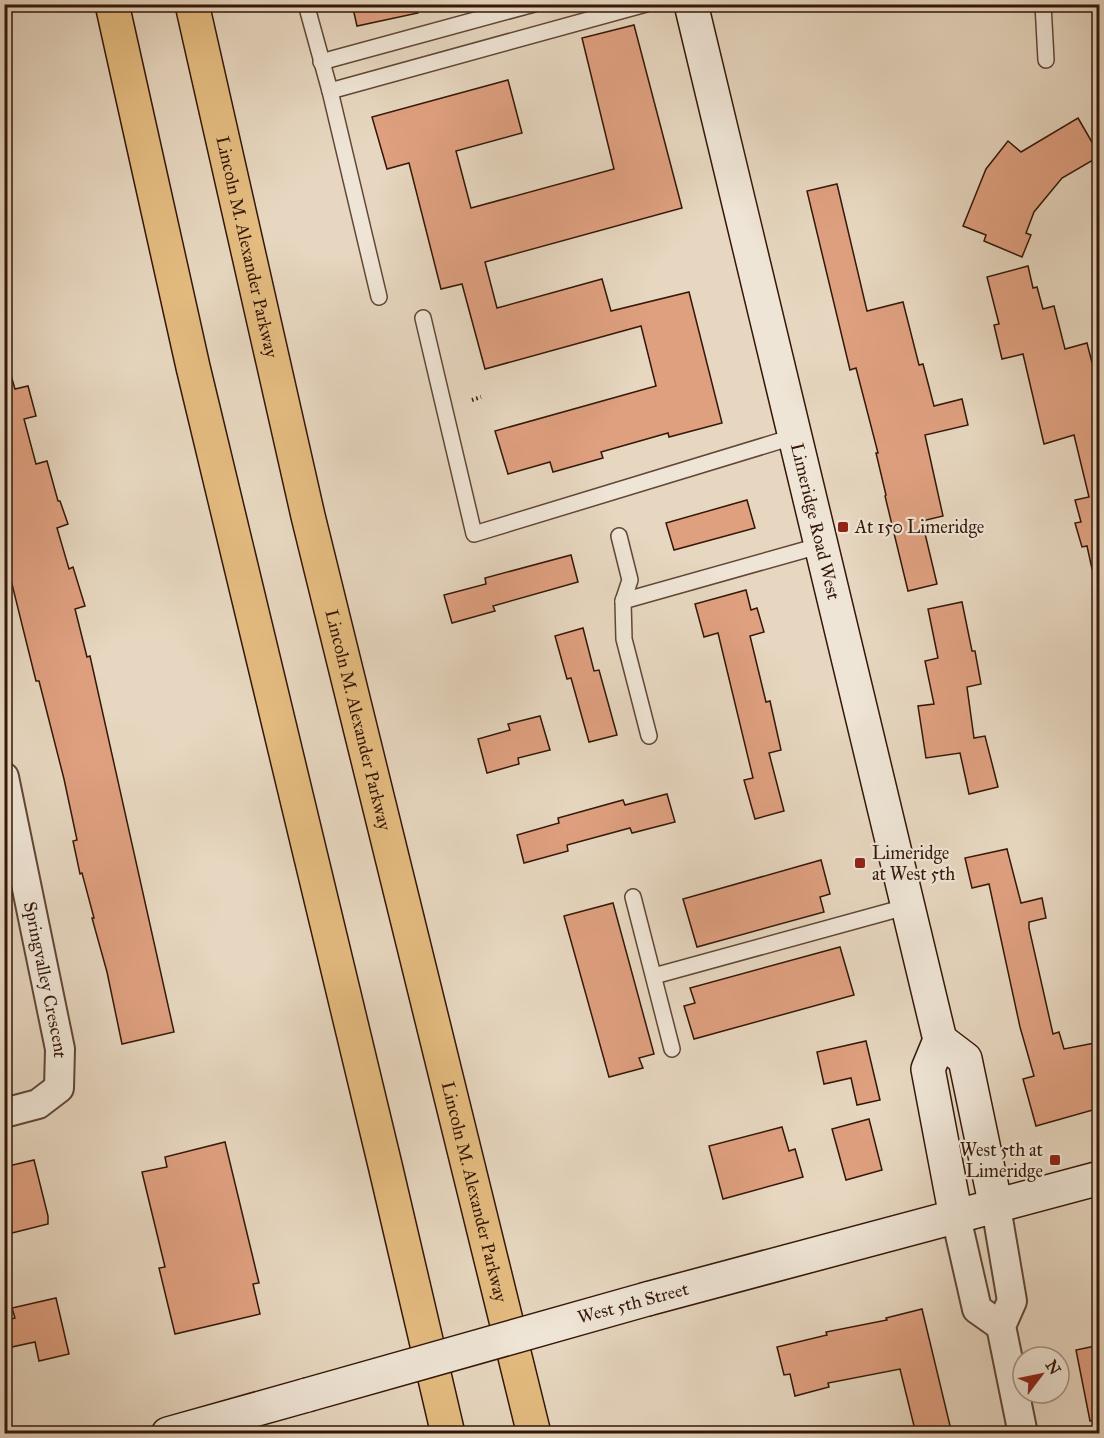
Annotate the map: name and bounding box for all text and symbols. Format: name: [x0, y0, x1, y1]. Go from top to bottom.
street label: Lincoln M. Alexander Parkway: [211, 134, 283, 360]
street label: Limeridge Road West: [786, 441, 845, 602]
place label: At 150 Limeridge: [854, 516, 984, 539]
marker: At 150 Limeridge: [836, 520, 850, 534]
street label: Lincoln M. Alexander Parkway: [320, 607, 396, 833]
place label: Limeridge at West 5th: [872, 842, 955, 885]
marker: Limeridge at West 5th: [853, 856, 867, 870]
street label: Springvalley Crescent: [19, 900, 71, 1059]
street label: Lincoln M. Alexander Parkway: [437, 1079, 512, 1305]
place label: West 5th at Limeridge: [960, 1139, 1044, 1183]
marker: West 5th at Limeridge: [1048, 1153, 1062, 1167]
street label: West 5th Street: [575, 1277, 692, 1328]
north arrow: [1011, 1345, 1071, 1405]
text: N: [1042, 1357, 1065, 1378]

